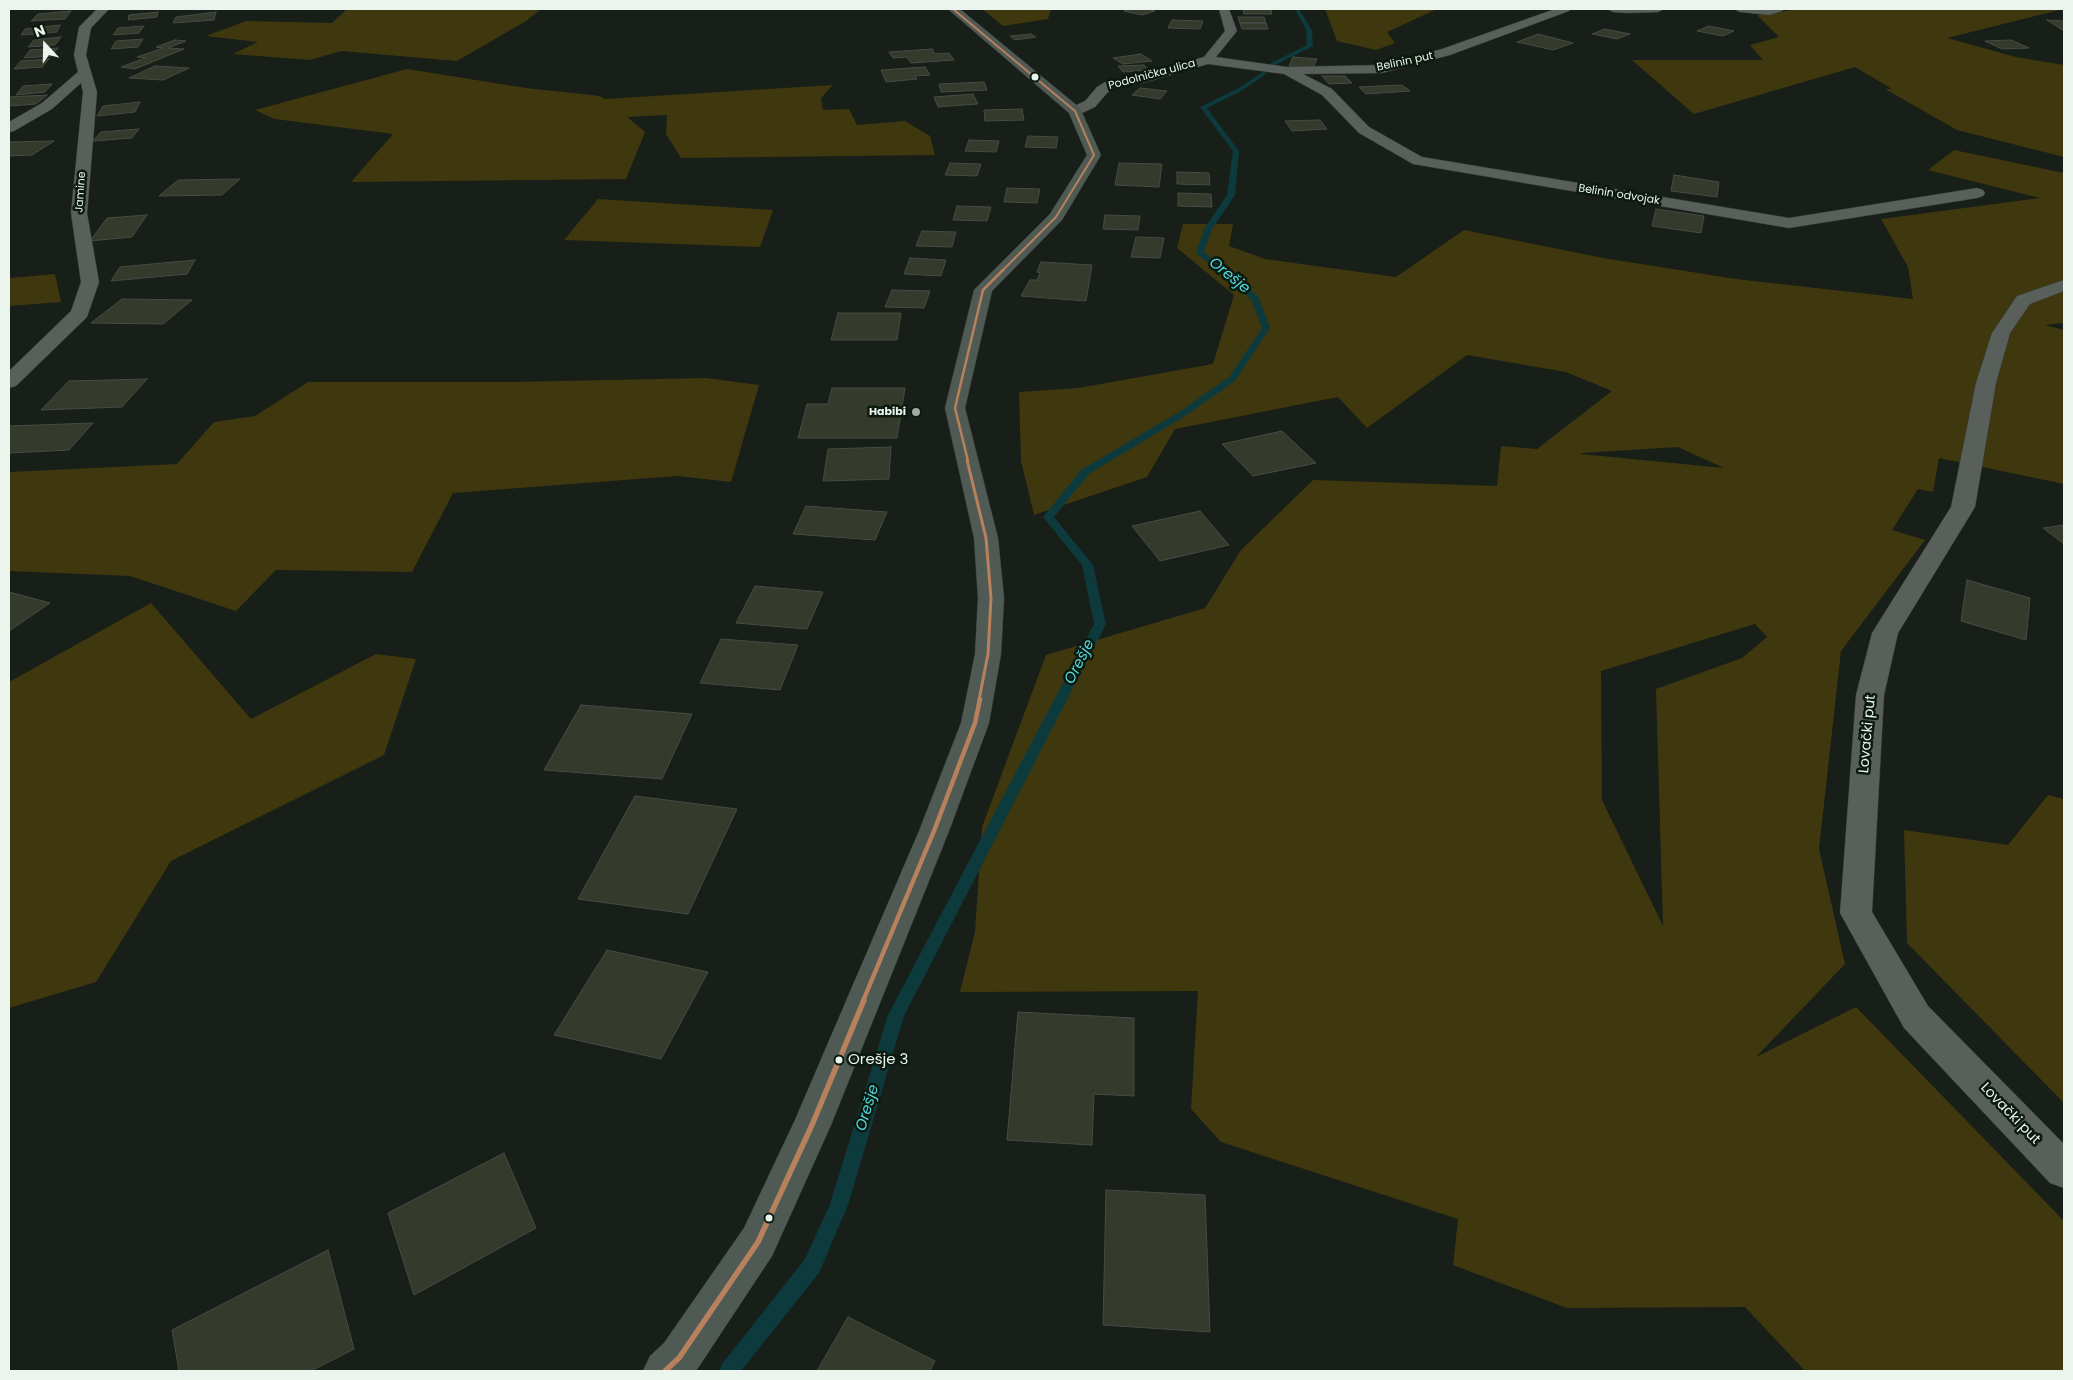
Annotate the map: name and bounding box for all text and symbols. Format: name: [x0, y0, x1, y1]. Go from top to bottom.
north arrow: [20, 20, 70, 70]
text: N: [31, 20, 48, 42]
street label: Belinin put: [1376, 50, 1434, 74]
street label: Podolnička ulica: [1107, 57, 1197, 93]
unlabelled marker: [1030, 72, 1040, 82]
street label: Jamine: [73, 171, 89, 213]
street label: Belinin odvojak: [1577, 182, 1661, 208]
water label: Orešje: [1205, 254, 1253, 298]
place label: Habibi: [869, 405, 906, 419]
marker: Habibi: [910, 406, 922, 418]
water label: Orešje: [1061, 637, 1099, 687]
street label: Lovački put: [1856, 694, 1880, 774]
place label: Orešje 3: [848, 1051, 908, 1069]
marker: Orešje 3: [834, 1055, 844, 1065]
street label: Lovački put: [1977, 1080, 2043, 1148]
water label: Orešje: [852, 1083, 884, 1133]
unlabelled marker: [764, 1213, 774, 1223]

